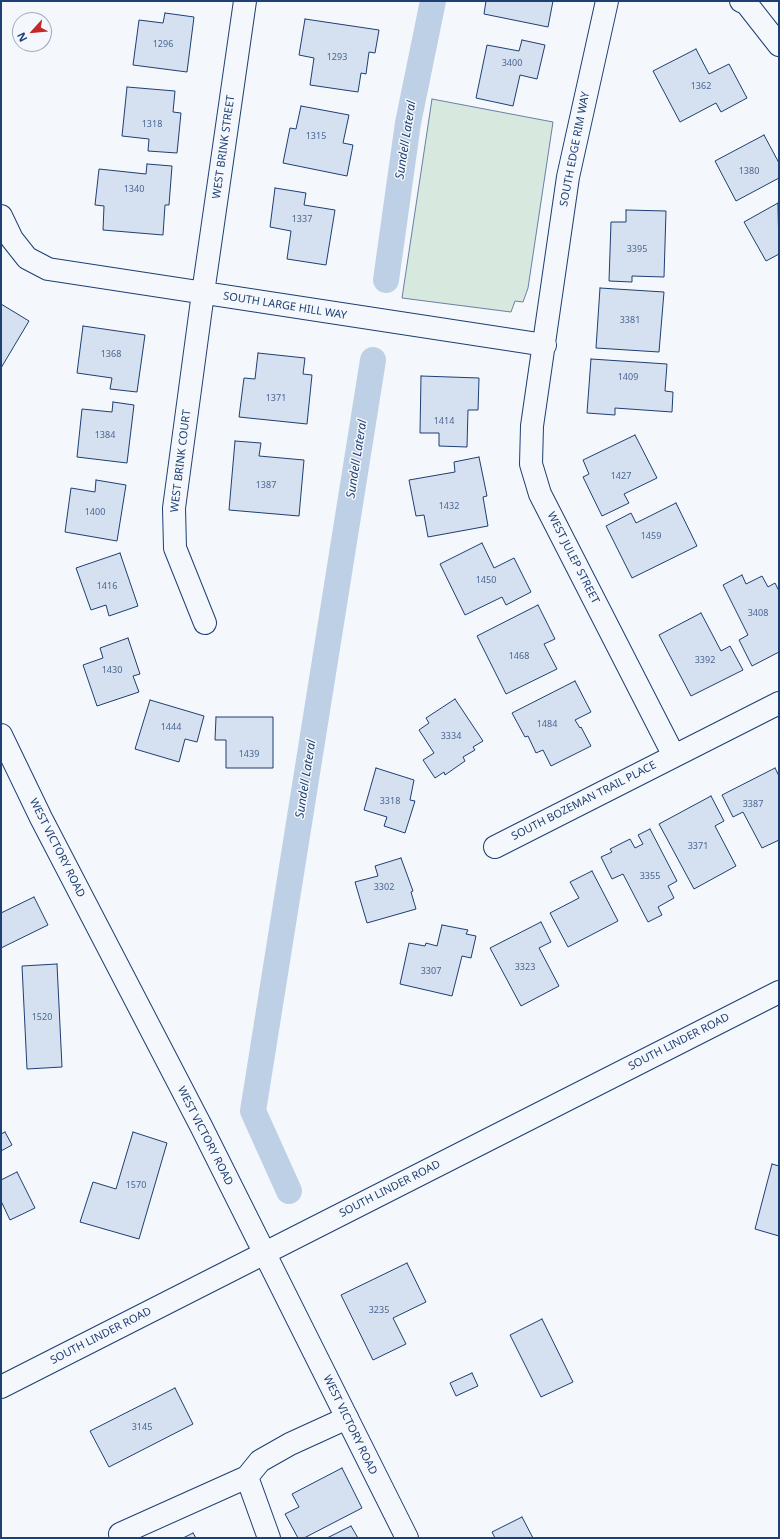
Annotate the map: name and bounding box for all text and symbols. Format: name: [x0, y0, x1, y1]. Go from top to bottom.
north arrow: [12, 12, 52, 52]
text: N: [13, 30, 30, 45]
house number: 1296: [153, 39, 173, 49]
house number: 1293: [327, 52, 347, 62]
house number: 3400: [502, 58, 522, 68]
house number: 1362: [691, 81, 711, 91]
street label: SOUTH EDGE RIM WAY: [557, 90, 593, 208]
street label: WEST BRINK STREET: [210, 94, 238, 200]
water label: Sundell Lateral: [393, 100, 419, 180]
house number: 1318: [142, 119, 162, 129]
house number: 1315: [306, 131, 326, 141]
house number: 1380: [739, 166, 759, 176]
house number: 1340: [124, 184, 144, 194]
house number: 1337: [292, 214, 312, 224]
house number: 3395: [627, 244, 647, 254]
street label: SOUTH LARGE HILL WAY: [222, 290, 348, 322]
house number: 3381: [620, 315, 640, 325]
house number: 1368: [101, 349, 121, 359]
house number: 1409: [618, 372, 638, 382]
house number: 1371: [266, 393, 286, 403]
street label: WEST BRINK COURT: [168, 409, 194, 513]
house number: 1414: [434, 416, 454, 426]
water label: Sundell Lateral: [344, 419, 370, 499]
house number: 1384: [95, 430, 115, 440]
house number: 1427: [611, 471, 631, 481]
house number: 1387: [256, 480, 276, 490]
house number: 1432: [439, 501, 459, 511]
house number: 1400: [85, 507, 105, 517]
street label: WEST JULEP STREET: [544, 510, 602, 606]
house number: 1459: [641, 531, 661, 541]
house number: 1450: [476, 575, 496, 585]
house number: 1416: [97, 581, 117, 591]
house number: 3408: [748, 608, 768, 618]
house number: 1468: [509, 651, 529, 661]
house number: 3392: [695, 655, 715, 665]
house number: 1430: [102, 665, 122, 675]
house number: 1484: [537, 719, 557, 729]
house number: 1444: [161, 722, 181, 732]
house number: 3334: [441, 731, 461, 741]
water label: Sundell Lateral: [293, 739, 319, 819]
house number: 1439: [239, 749, 259, 759]
street label: SOUTH BOZEMAN TRAIL PLACE: [509, 759, 659, 843]
street label: WEST VICTORY ROAD: [26, 796, 88, 900]
house number: 3318: [380, 796, 400, 806]
house number: 3387: [743, 799, 763, 809]
house number: 3371: [688, 841, 708, 851]
house number: 3355: [640, 871, 660, 881]
house number: 3302: [374, 882, 394, 892]
house number: 3323: [515, 962, 535, 972]
house number: 3307: [421, 966, 441, 976]
street label: SOUTH LINDER ROAD: [626, 1011, 732, 1073]
house number: 1520: [32, 1012, 52, 1022]
street label: WEST VICTORY ROAD: [174, 1084, 236, 1188]
street label: SOUTH LINDER ROAD: [337, 1158, 443, 1220]
house number: 1570: [126, 1180, 146, 1190]
street label: SOUTH LINDER ROAD: [48, 1305, 154, 1367]
house number: 3235: [369, 1305, 389, 1315]
street label: WEST VICTORY ROAD: [320, 1373, 380, 1477]
house number: 3145: [132, 1422, 152, 1432]

